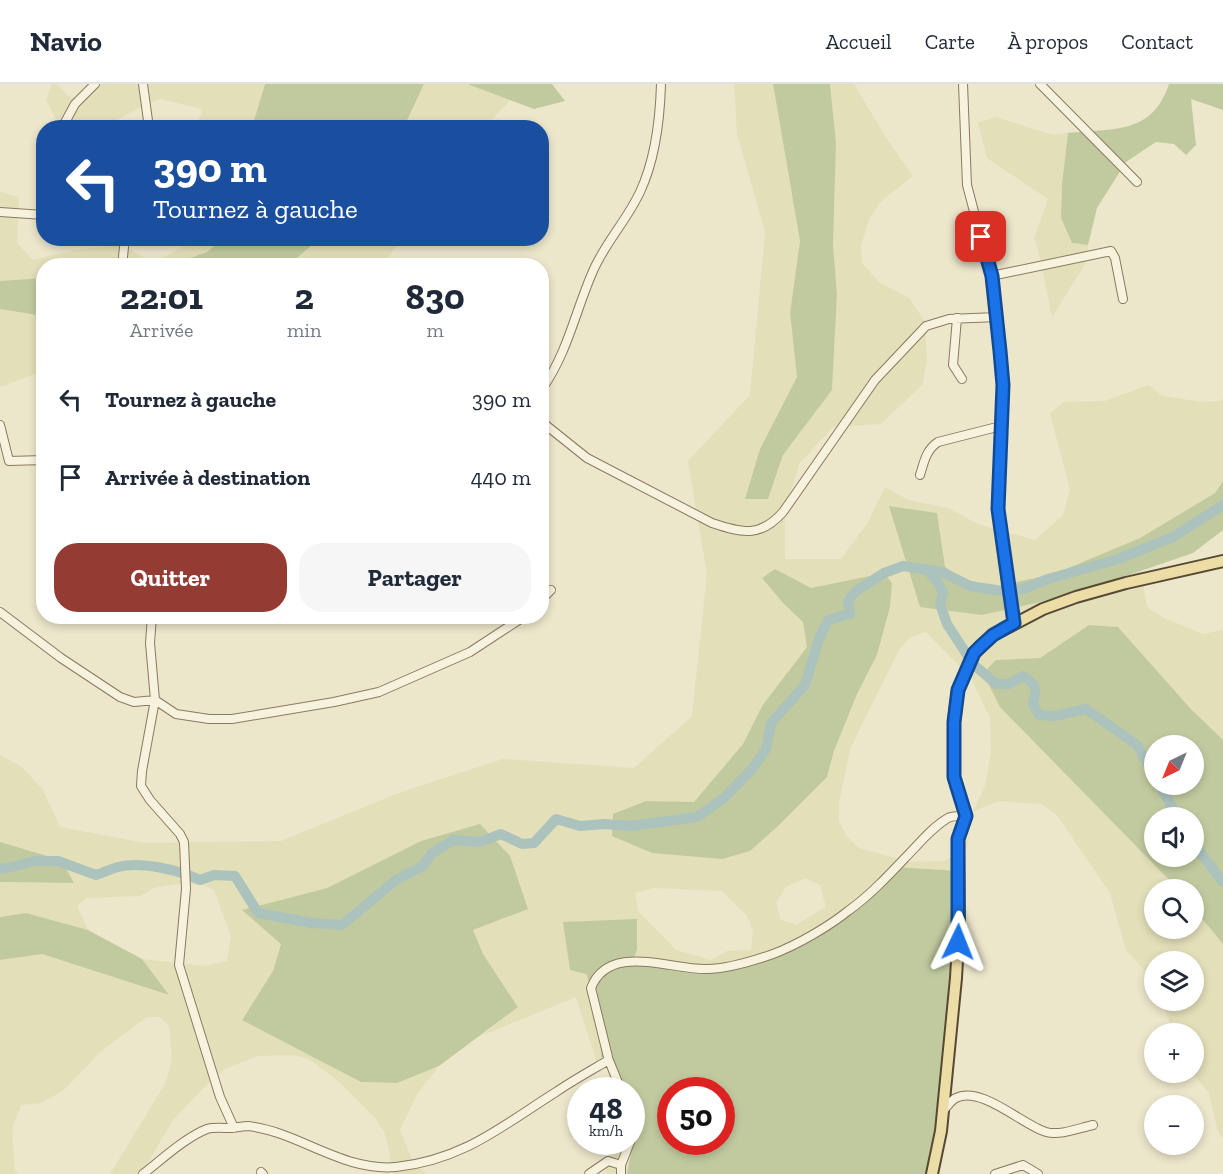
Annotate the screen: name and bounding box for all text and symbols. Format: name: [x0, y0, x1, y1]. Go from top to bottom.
text: Navio: [30, 25, 102, 58]
text: Accueil: [826, 29, 892, 54]
text: Carte: [925, 29, 975, 54]
text: À propos: [1008, 29, 1088, 54]
text: Contact: [1121, 29, 1193, 54]
text: 390 m: [153, 142, 267, 193]
icon: left: [54, 144, 132, 222]
text: Tournez à gauche: [153, 193, 358, 225]
pin: [955, 211, 1006, 262]
icon: arrive: [964, 220, 997, 253]
text: 22:01: [120, 275, 203, 318]
text: 2: [295, 275, 314, 318]
text: 830: [406, 275, 465, 318]
text: Arrivée: [130, 318, 193, 342]
text: min: [287, 318, 321, 342]
text: m: [427, 318, 444, 342]
icon: left: [54, 383, 87, 416]
text: Tournez à gauche: [105, 386, 276, 413]
text: 390 m: [472, 386, 531, 413]
icon: arrive: [54, 461, 87, 494]
text: Arrivée à destination: [105, 464, 310, 491]
text: 440 m: [471, 464, 531, 491]
button: Quitter: [54, 543, 287, 612]
button: Partager: [299, 543, 531, 612]
north arrow: [1144, 735, 1204, 795]
map controls: [1144, 735, 1204, 1155]
button: sound: [1144, 807, 1204, 867]
button: search: [1144, 879, 1204, 939]
position arrow: [926, 910, 990, 974]
button: layers: [1144, 951, 1204, 1011]
button: +: [1144, 1023, 1204, 1083]
speed limit sign: 50: [657, 1077, 735, 1155]
text: 48: [589, 1091, 623, 1127]
button: −: [1144, 1095, 1204, 1155]
text: km/h: [589, 1122, 623, 1140]

